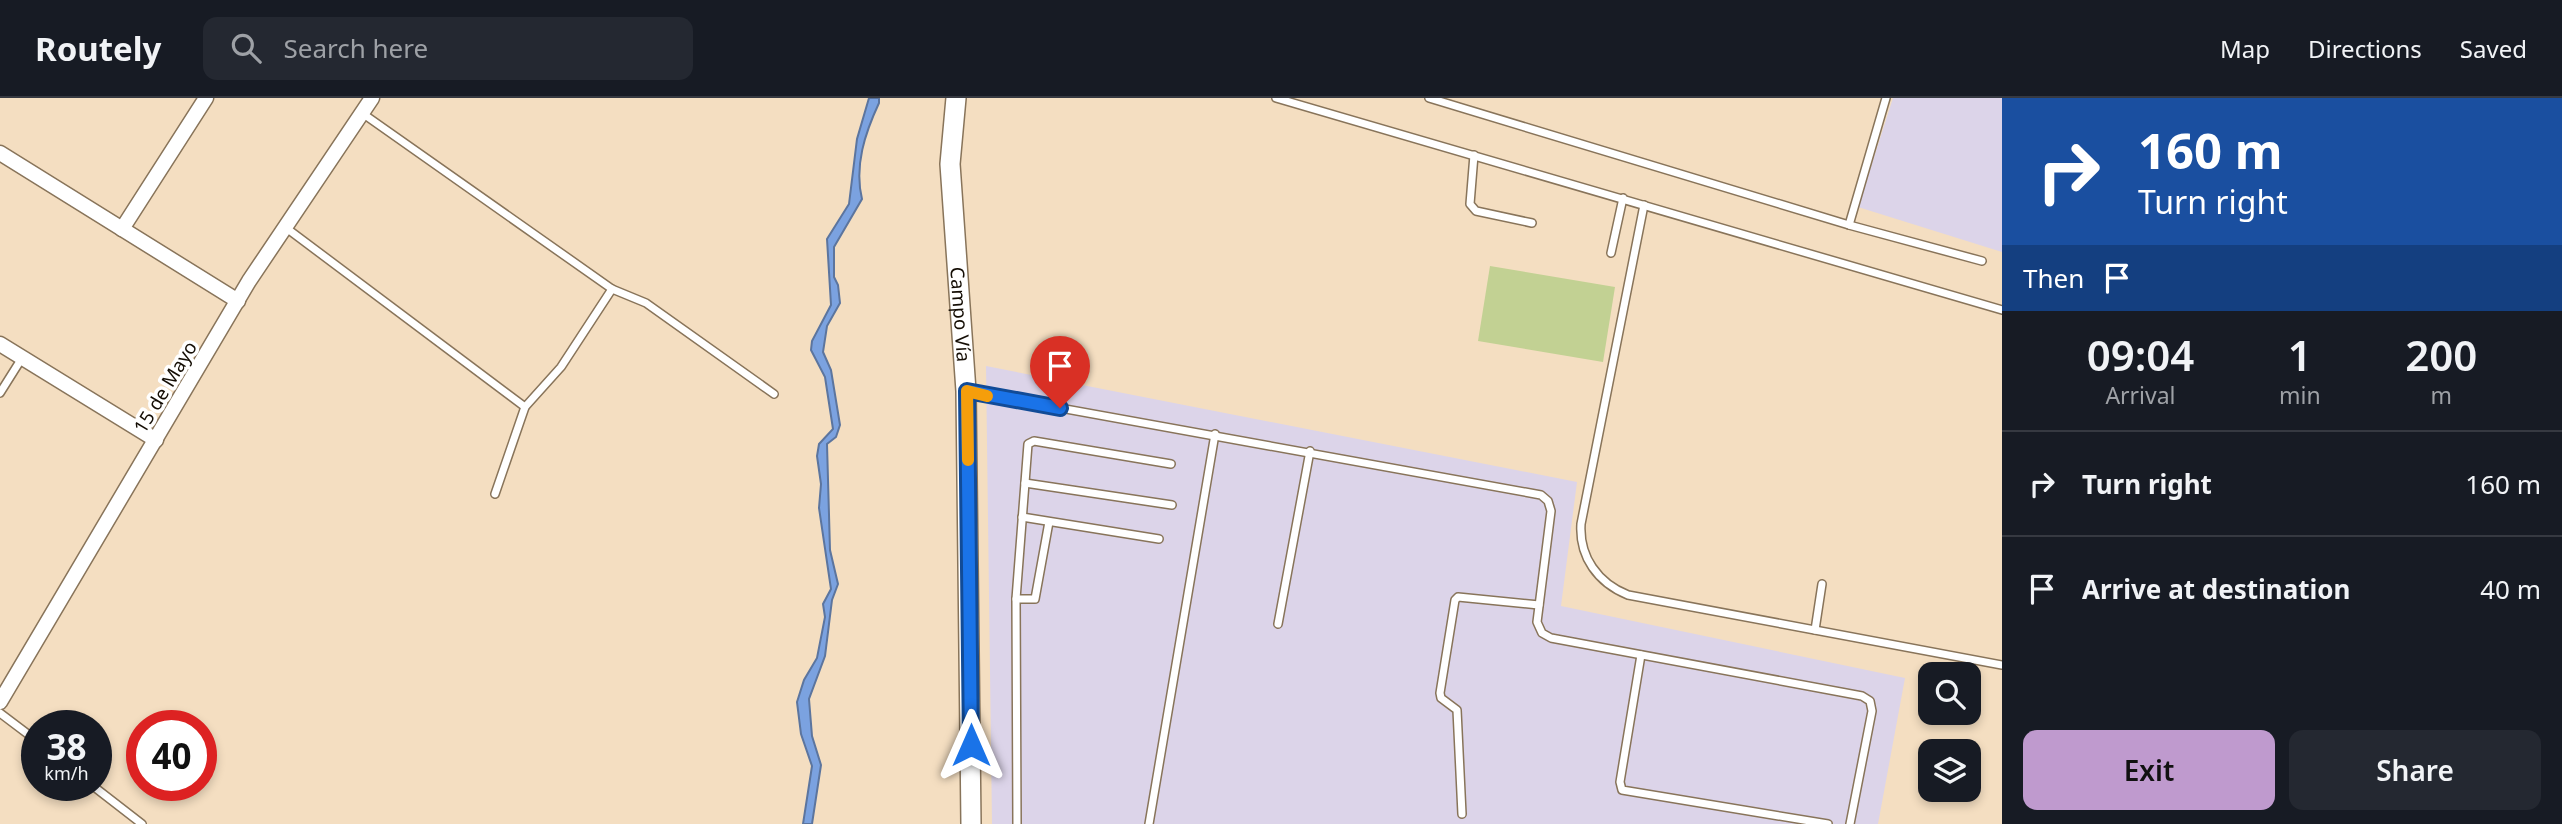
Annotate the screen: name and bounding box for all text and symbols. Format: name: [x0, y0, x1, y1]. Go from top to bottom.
search box: [203, 17, 693, 80]
text: Routely: [35, 26, 161, 71]
icon: search: [227, 29, 265, 67]
text: Search here: [283, 30, 428, 66]
text: Map: [2220, 32, 2270, 65]
text: Directions: [2308, 32, 2422, 65]
text: Saved: [2460, 32, 2527, 65]
text: 160 m: [2138, 117, 2283, 183]
icon: right: [2023, 126, 2114, 217]
text: Turn right: [2138, 180, 2288, 223]
icon: arrive: [2098, 259, 2136, 297]
text: Then: [2023, 260, 2084, 296]
street label: Campo Vía: [944, 266, 977, 363]
text: 09:04: [2087, 326, 2194, 383]
text: 1: [2288, 326, 2312, 383]
text: 200: [2405, 326, 2477, 383]
street label: 15 de Mayo: [127, 336, 203, 438]
pin: [1030, 336, 1090, 408]
icon: arrive: [1041, 347, 1079, 385]
text: Arrival: [2105, 379, 2176, 411]
text: min: [2279, 379, 2321, 411]
text: m: [2431, 379, 2452, 411]
icon: right: [2023, 465, 2061, 503]
text: Turn right: [2082, 466, 2212, 502]
text: 160 m: [2465, 466, 2541, 502]
icon: arrive: [2023, 570, 2061, 608]
text: Arrive at destination: [2082, 571, 2351, 607]
text: 40 m: [2480, 571, 2541, 607]
map controls: [1918, 662, 1981, 802]
button: search: [1918, 662, 1981, 725]
position arrow: [934, 708, 1008, 782]
speed limit sign: 40: [126, 710, 217, 801]
text: 38: [46, 723, 87, 770]
button: Exit: [2023, 730, 2275, 810]
button: Share: [2289, 730, 2541, 810]
button: layers: [1918, 739, 1981, 802]
text: km/h: [44, 761, 89, 785]

